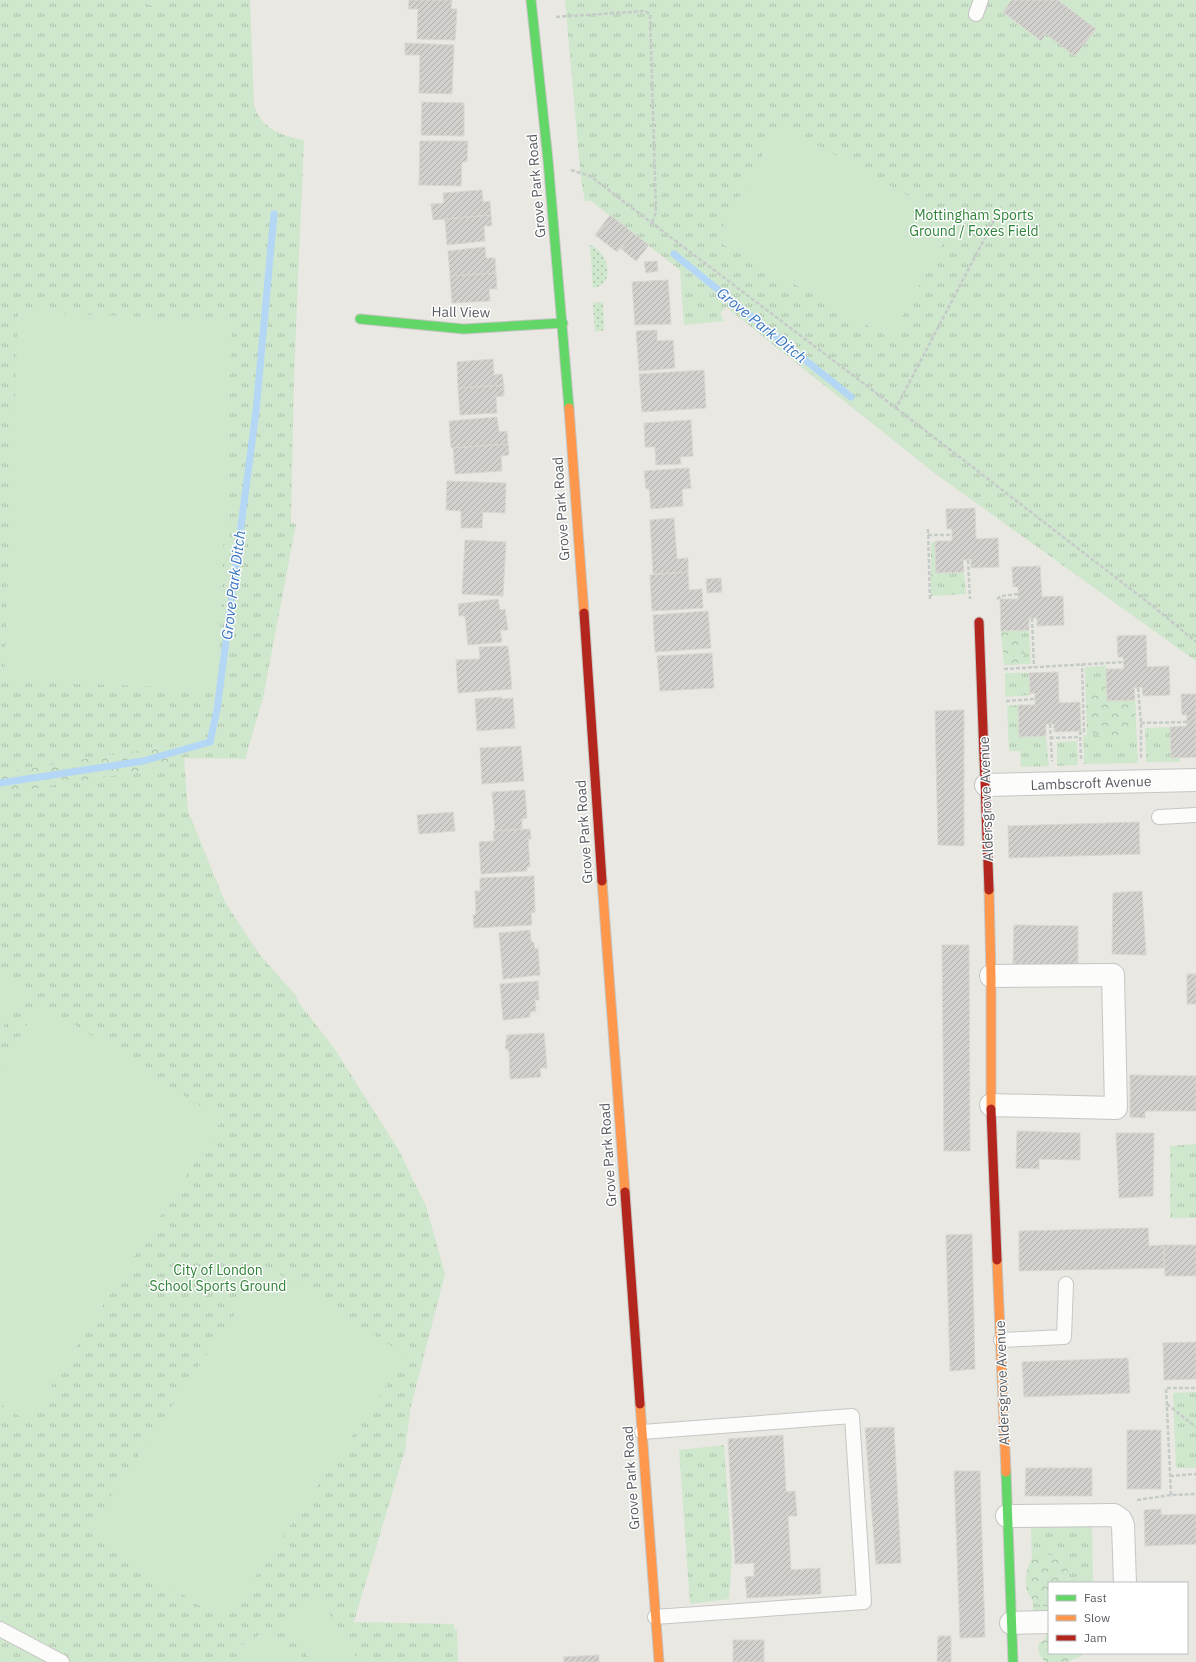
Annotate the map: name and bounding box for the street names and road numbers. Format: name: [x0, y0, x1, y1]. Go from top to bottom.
street label: Grove Park Road: [522, 133, 550, 239]
street label: Hall View: [432, 302, 491, 322]
street label: Grove Park Road: [548, 456, 574, 562]
street label: Aldersgrove Avenue: [975, 736, 997, 862]
street label: Lambscroft Avenue: [1030, 772, 1152, 794]
street label: Grove Park Road: [571, 779, 597, 885]
street label: Grove Park Road: [595, 1102, 621, 1208]
street label: Aldersgrove Avenue: [991, 1320, 1013, 1446]
street label: Grove Park Road: [618, 1425, 644, 1531]

